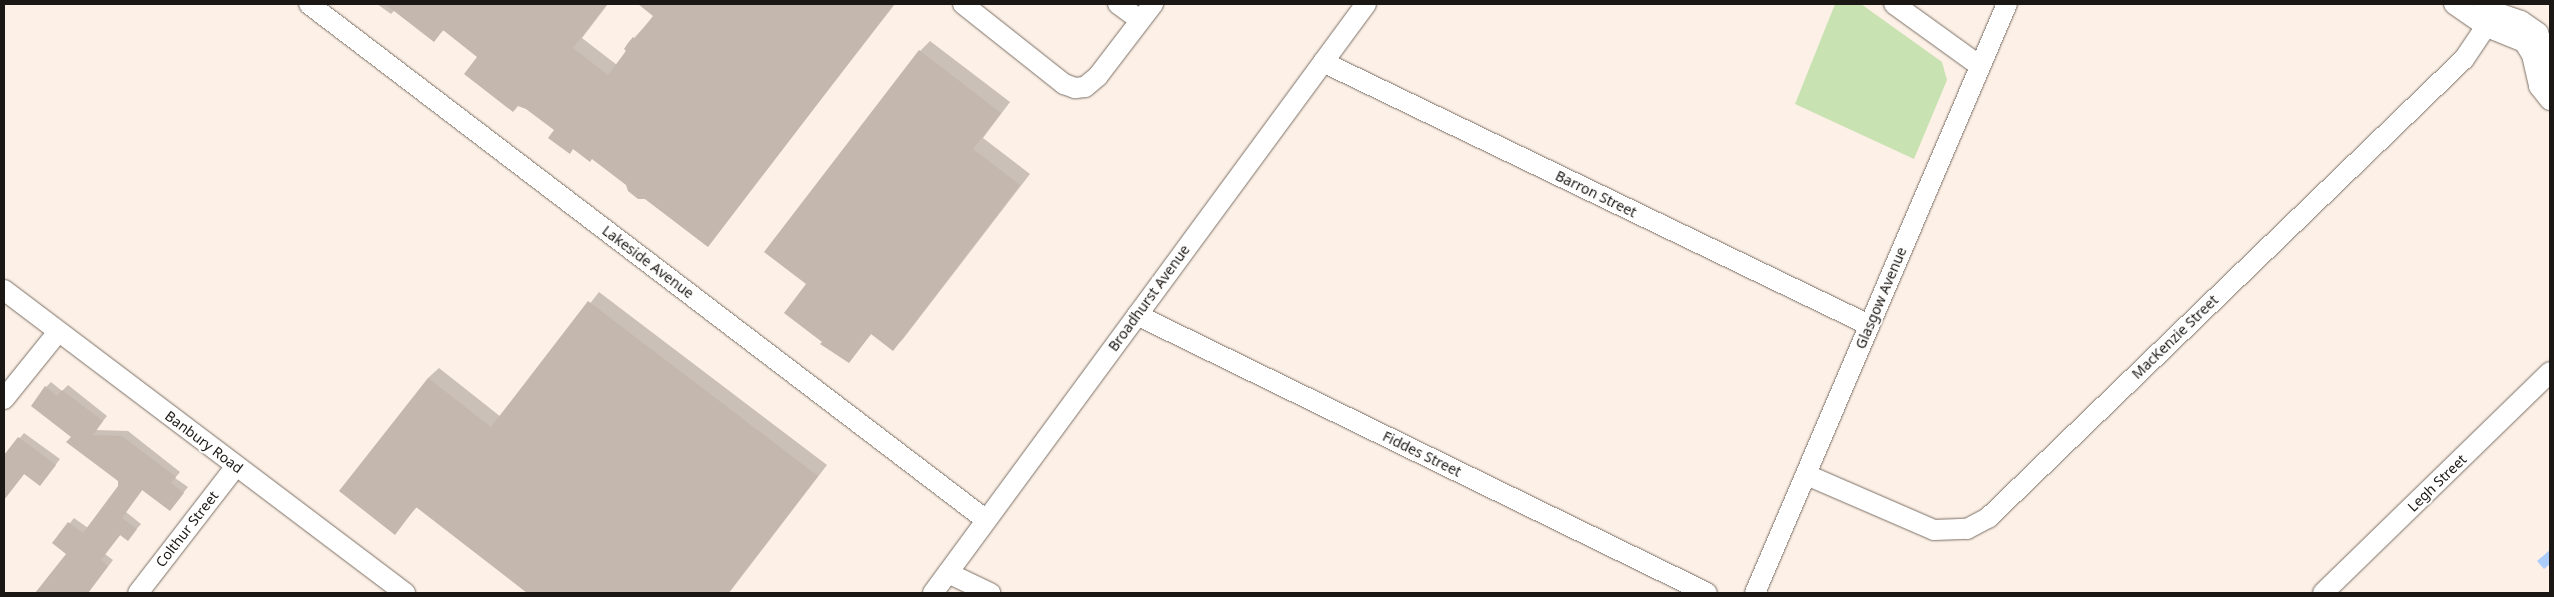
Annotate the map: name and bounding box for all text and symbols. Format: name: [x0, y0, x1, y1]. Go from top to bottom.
street label: Barron Street: [1553, 167, 1639, 221]
street label: Lakeside Avenue: [599, 222, 697, 302]
street label: Broadhurst Avenue: [1105, 242, 1193, 354]
street label: Glasgow Avenue: [1852, 245, 1910, 351]
street label: MacKenzie Street: [2128, 292, 2222, 382]
street label: Banbury Road: [162, 407, 246, 477]
street label: Fiddes Street: [1380, 428, 1464, 480]
street label: Legh Street: [2404, 451, 2470, 515]
street label: Colthur Street: [152, 488, 222, 570]

